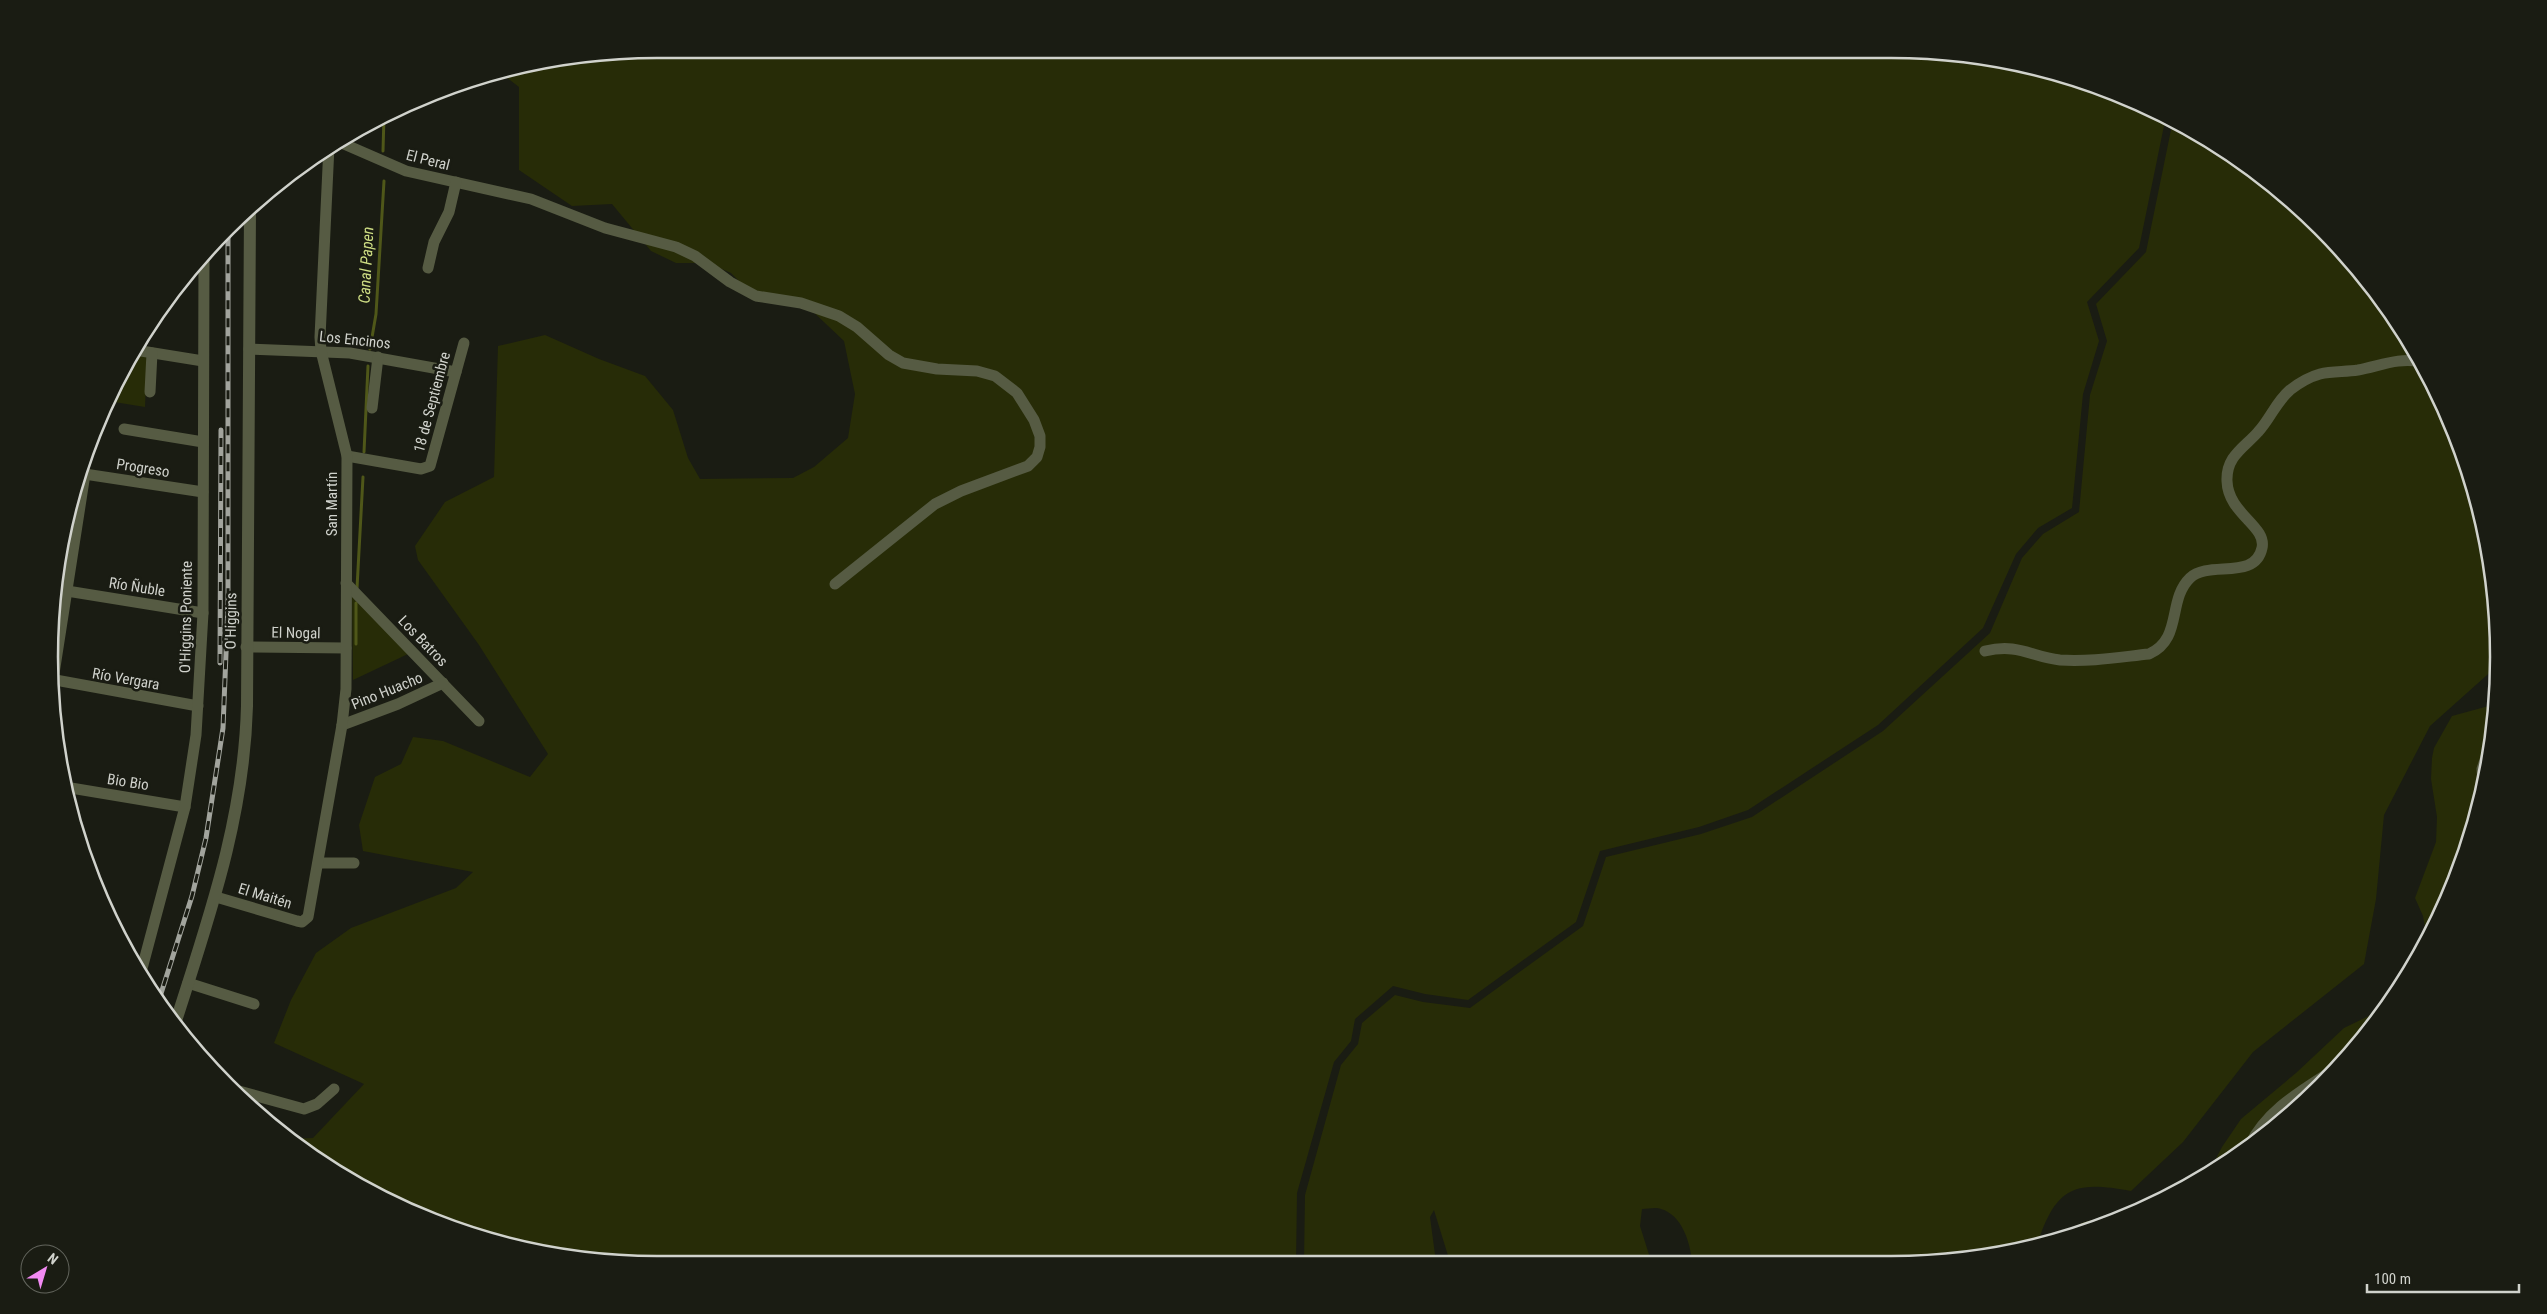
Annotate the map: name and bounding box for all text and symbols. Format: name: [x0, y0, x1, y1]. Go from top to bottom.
street label: El Peral: [404, 146, 452, 174]
water label: Canal Papen: [355, 226, 377, 304]
street label: Los Encinos: [318, 327, 392, 353]
street label: 18 de Septiembre: [410, 350, 454, 454]
street label: Progreso: [115, 455, 171, 481]
street label: San Martín: [323, 472, 341, 536]
street label: O'Higgins Poniente: [176, 561, 196, 673]
street label: Río Ñuble: [107, 574, 167, 600]
street label: O'Higgins: [222, 592, 240, 650]
street label: Los Batros: [394, 612, 452, 670]
street label: El Nogal: [271, 624, 321, 642]
street label: Río Vergara: [91, 664, 161, 694]
street label: Pino Huacho: [349, 669, 425, 713]
street label: Bio Bio: [106, 770, 150, 794]
street label: El Maitén: [236, 879, 294, 913]
north arrow: [20, 1244, 70, 1294]
text: N: [45, 1250, 61, 1268]
scale bar: [2367, 1262, 2520, 1294]
text: 100 m: [2374, 1270, 2411, 1288]

